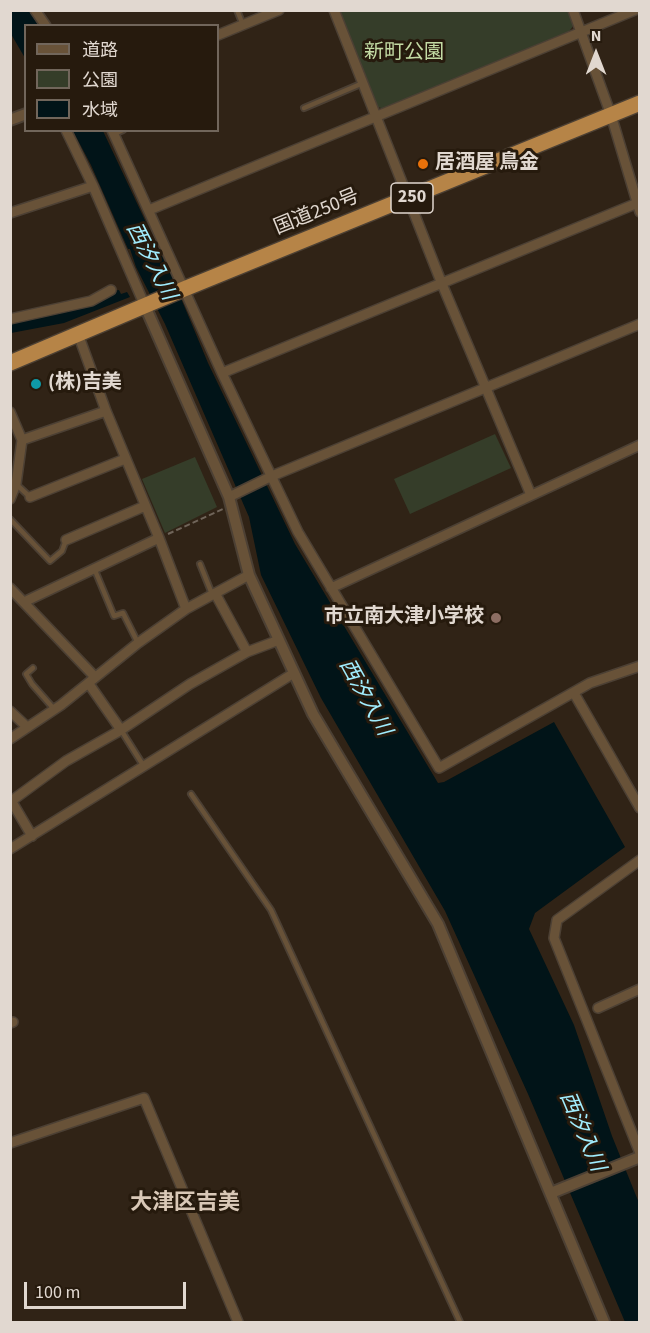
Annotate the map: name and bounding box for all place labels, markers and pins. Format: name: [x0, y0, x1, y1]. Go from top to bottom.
place label: 居酒屋 鳥金: [435, 152, 539, 176]
marker: 居酒屋 鳥金: [416, 157, 430, 171]
place label: (株)吉美: [48, 372, 122, 396]
marker: (株)吉美: [29, 377, 43, 391]
place label: 市立南大津小学校: [324, 606, 484, 630]
marker: 市立南大津小学校: [489, 611, 503, 625]

